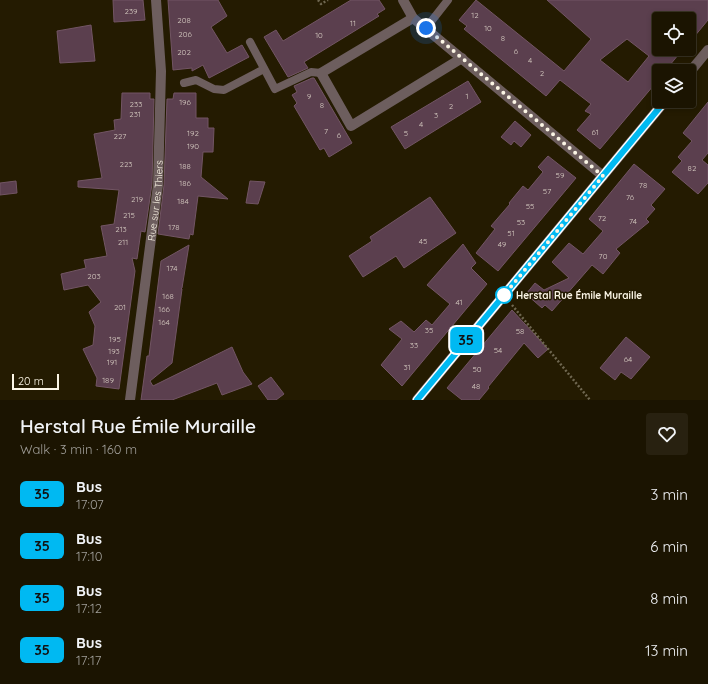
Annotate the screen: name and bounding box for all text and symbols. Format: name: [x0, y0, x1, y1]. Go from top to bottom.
house number: 239: [124, 6, 138, 16]
house number: 12: [471, 10, 479, 20]
map controls: [652, 12, 696, 108]
button: locate: [652, 12, 696, 56]
house number: 208: [177, 15, 191, 25]
house number: 11: [350, 18, 356, 28]
your location: [416, 18, 436, 38]
house number: 10: [484, 23, 492, 33]
house number: 206: [178, 29, 192, 39]
house number: 10: [315, 30, 323, 40]
house number: 8: [501, 33, 505, 43]
house number: 6: [514, 46, 519, 56]
house number: 202: [177, 47, 191, 57]
house number: 4: [528, 55, 532, 65]
button: layers: [652, 64, 696, 108]
house number: 2: [540, 68, 545, 78]
house number: 9: [307, 91, 312, 101]
house number: 1: [466, 91, 469, 101]
house number: 196: [179, 97, 192, 107]
house number: 233: [130, 99, 142, 109]
house number: 8: [320, 100, 324, 110]
house number: 2: [449, 101, 454, 111]
house number: 231: [129, 109, 141, 119]
house number: 3: [434, 110, 438, 120]
house number: 4: [419, 119, 423, 129]
house number: 7: [324, 126, 328, 136]
house number: 61: [591, 127, 599, 137]
house number: 192: [187, 128, 199, 138]
house number: 5: [404, 128, 408, 138]
house number: 6: [337, 130, 342, 140]
house number: 227: [114, 131, 126, 141]
house number: 190: [187, 141, 199, 151]
house number: 223: [119, 159, 133, 169]
street label: Rue sur les Thiers: [144, 160, 165, 242]
house number: 188: [179, 161, 191, 171]
house number: 82: [688, 163, 697, 173]
house number: 59: [556, 170, 565, 180]
house number: 186: [179, 178, 191, 188]
house number: 78: [639, 180, 647, 190]
house number: 57: [543, 186, 551, 196]
house number: 76: [626, 192, 635, 202]
house number: 219: [131, 194, 143, 204]
house number: 184: [177, 196, 189, 206]
house number: 55: [526, 201, 534, 211]
house number: 215: [123, 210, 135, 220]
house number: 72: [598, 213, 607, 223]
house number: 74: [629, 216, 637, 226]
house number: 53: [517, 217, 525, 227]
house number: 178: [168, 222, 180, 232]
house number: 213: [115, 224, 127, 234]
house number: 51: [507, 228, 515, 238]
house number: 45: [419, 236, 427, 246]
house number: 211: [118, 237, 128, 247]
house number: 49: [498, 239, 507, 249]
house number: 70: [599, 251, 608, 261]
house number: 174: [167, 263, 177, 273]
house number: 203: [87, 271, 101, 281]
marker: Herstal Rue Émile Muraille: [495, 286, 513, 304]
place label: Herstal Rue Émile Muraille: [516, 289, 642, 302]
house number: 168: [162, 291, 174, 301]
house number: 41: [455, 297, 463, 307]
house number: 201: [114, 302, 126, 312]
house number: 166: [158, 304, 170, 314]
house number: 164: [158, 317, 170, 327]
house number: 35: [425, 325, 433, 335]
house number: 58: [516, 326, 524, 336]
line badge: 35: [448, 327, 484, 353]
text: 35: [458, 331, 474, 349]
house number: 195: [109, 334, 121, 344]
house number: 33: [410, 340, 418, 350]
house number: 54: [494, 345, 502, 355]
house number: 193: [108, 346, 120, 356]
house number: 64: [624, 354, 632, 364]
house number: 191: [107, 357, 117, 367]
house number: 31: [403, 362, 411, 372]
house number: 50: [472, 364, 482, 374]
scale bar: [12, 372, 59, 391]
text: 20 m: [18, 374, 44, 388]
house number: 189: [102, 375, 114, 385]
house number: 48: [472, 381, 480, 391]
button: heart: [646, 413, 688, 455]
text: Herstal Rue Émile Muraille: [20, 414, 256, 438]
text: Walk · 3 min · 160 m: [20, 441, 137, 457]
text: Bus: [76, 477, 102, 496]
text: 35: [34, 485, 50, 503]
text: 3 min: [650, 485, 688, 504]
text: 17:07: [76, 496, 104, 512]
text: Bus: [76, 529, 102, 548]
text: 35: [34, 537, 50, 555]
text: 6 min: [650, 537, 688, 556]
text: 17:10: [76, 548, 102, 564]
text: Bus: [76, 581, 102, 600]
text: 35: [34, 589, 50, 607]
text: 8 min: [650, 589, 688, 608]
text: 17:12: [76, 600, 102, 616]
text: Bus: [76, 633, 102, 652]
text: 35: [34, 641, 50, 659]
text: 13 min: [645, 641, 688, 660]
text: 17:17: [76, 652, 101, 668]

